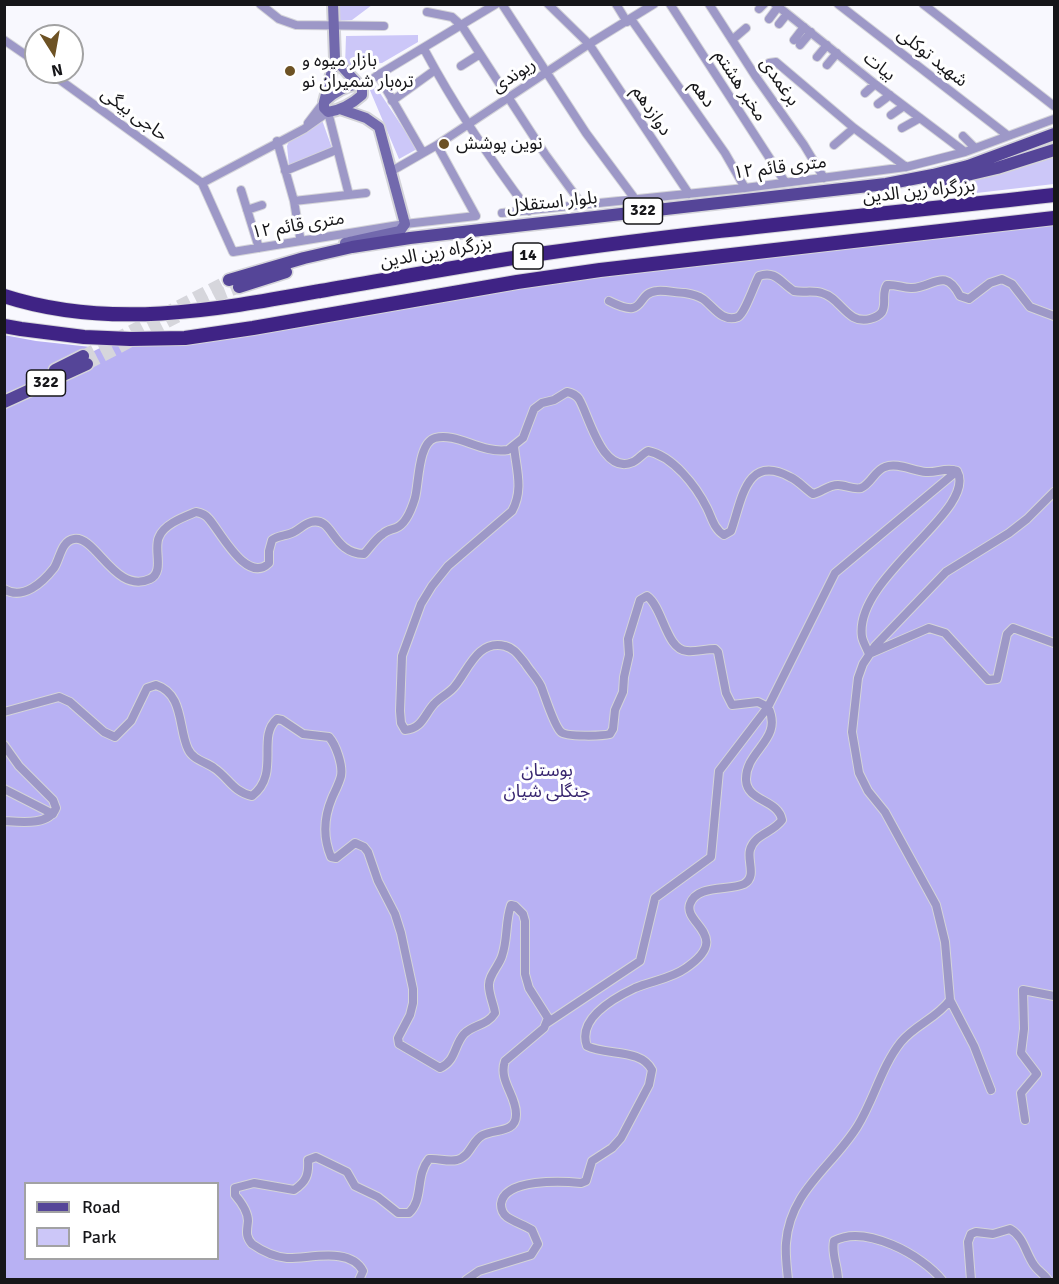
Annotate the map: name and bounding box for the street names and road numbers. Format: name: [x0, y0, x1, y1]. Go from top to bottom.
street label: شهید توکلی: [892, 24, 972, 92]
street label: مخبر هشتم: [709, 46, 771, 126]
street label: بیات: [859, 48, 899, 86]
street label: ریوندی: [488, 54, 540, 98]
street label: برغمدی: [755, 54, 803, 110]
street label: دهم: [685, 76, 719, 112]
street label: دوازدهم: [626, 82, 676, 140]
street label: حاجی بیگی: [96, 83, 172, 147]
street label: ۱۲ متری قائم: [732, 152, 828, 184]
street label: بزرگراه زین الدین: [862, 175, 976, 209]
street label: بلوار استقلال: [506, 188, 598, 218]
road number: 322: [624, 198, 662, 224]
street label: ۱۲ متری قائم: [250, 208, 346, 244]
street label: بزرگراه زین الدین: [378, 233, 494, 273]
road number: 14: [513, 243, 543, 269]
road number: 322: [26, 370, 66, 396]

